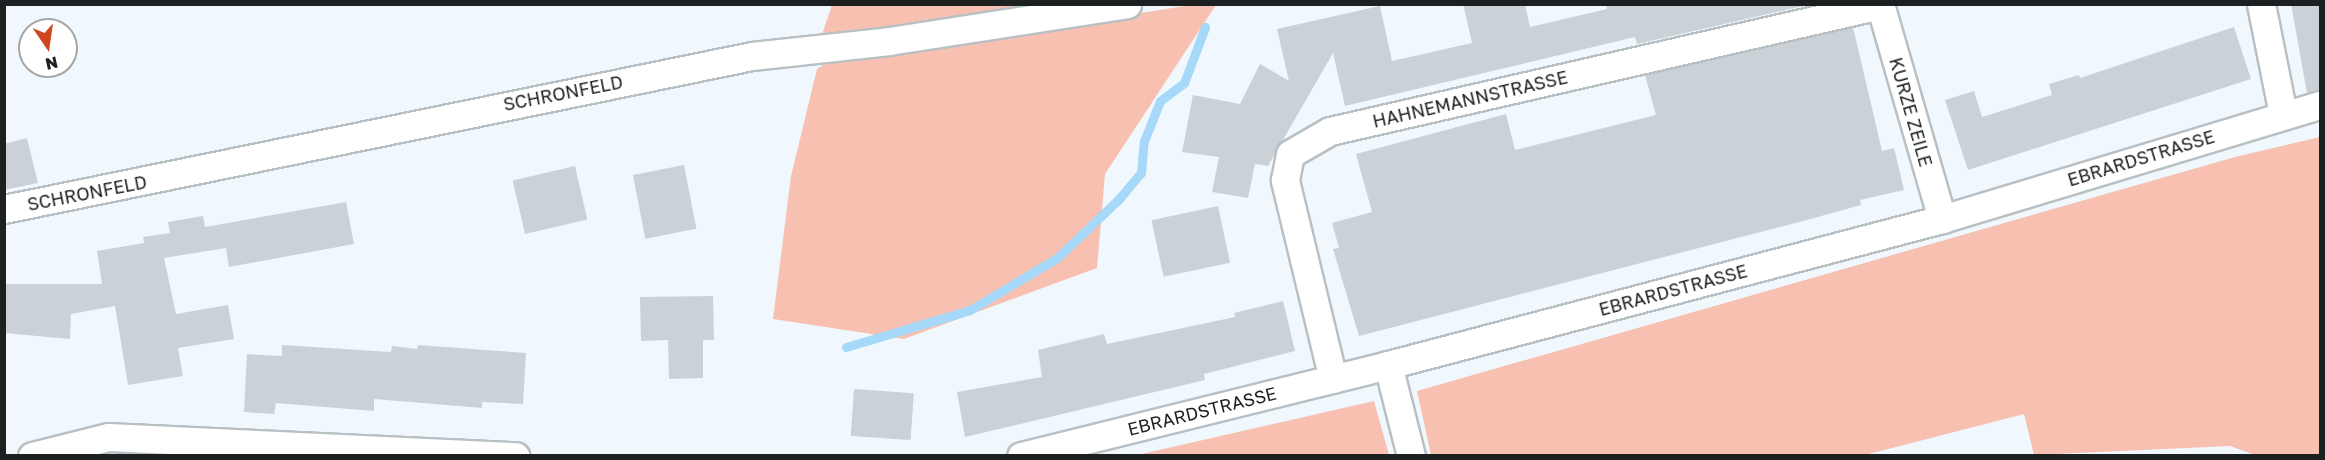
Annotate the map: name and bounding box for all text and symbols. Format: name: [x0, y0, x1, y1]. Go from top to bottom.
north arrow: [18, 18, 78, 78]
text: N: [43, 52, 60, 75]
street label: KURZE ZEILE: [1885, 55, 1937, 169]
street label: HAHNEMANNSTRASSE: [1370, 66, 1570, 132]
street label: SCHRONFELD: [501, 71, 625, 115]
street label: EBRARDSTRASSE: [2065, 125, 2217, 191]
street label: SCHRONFELD: [25, 171, 149, 215]
street label: EBRARDSTRASSE: [1596, 260, 1750, 320]
street label: EBRARDSTRASSE: [1125, 382, 1279, 440]

